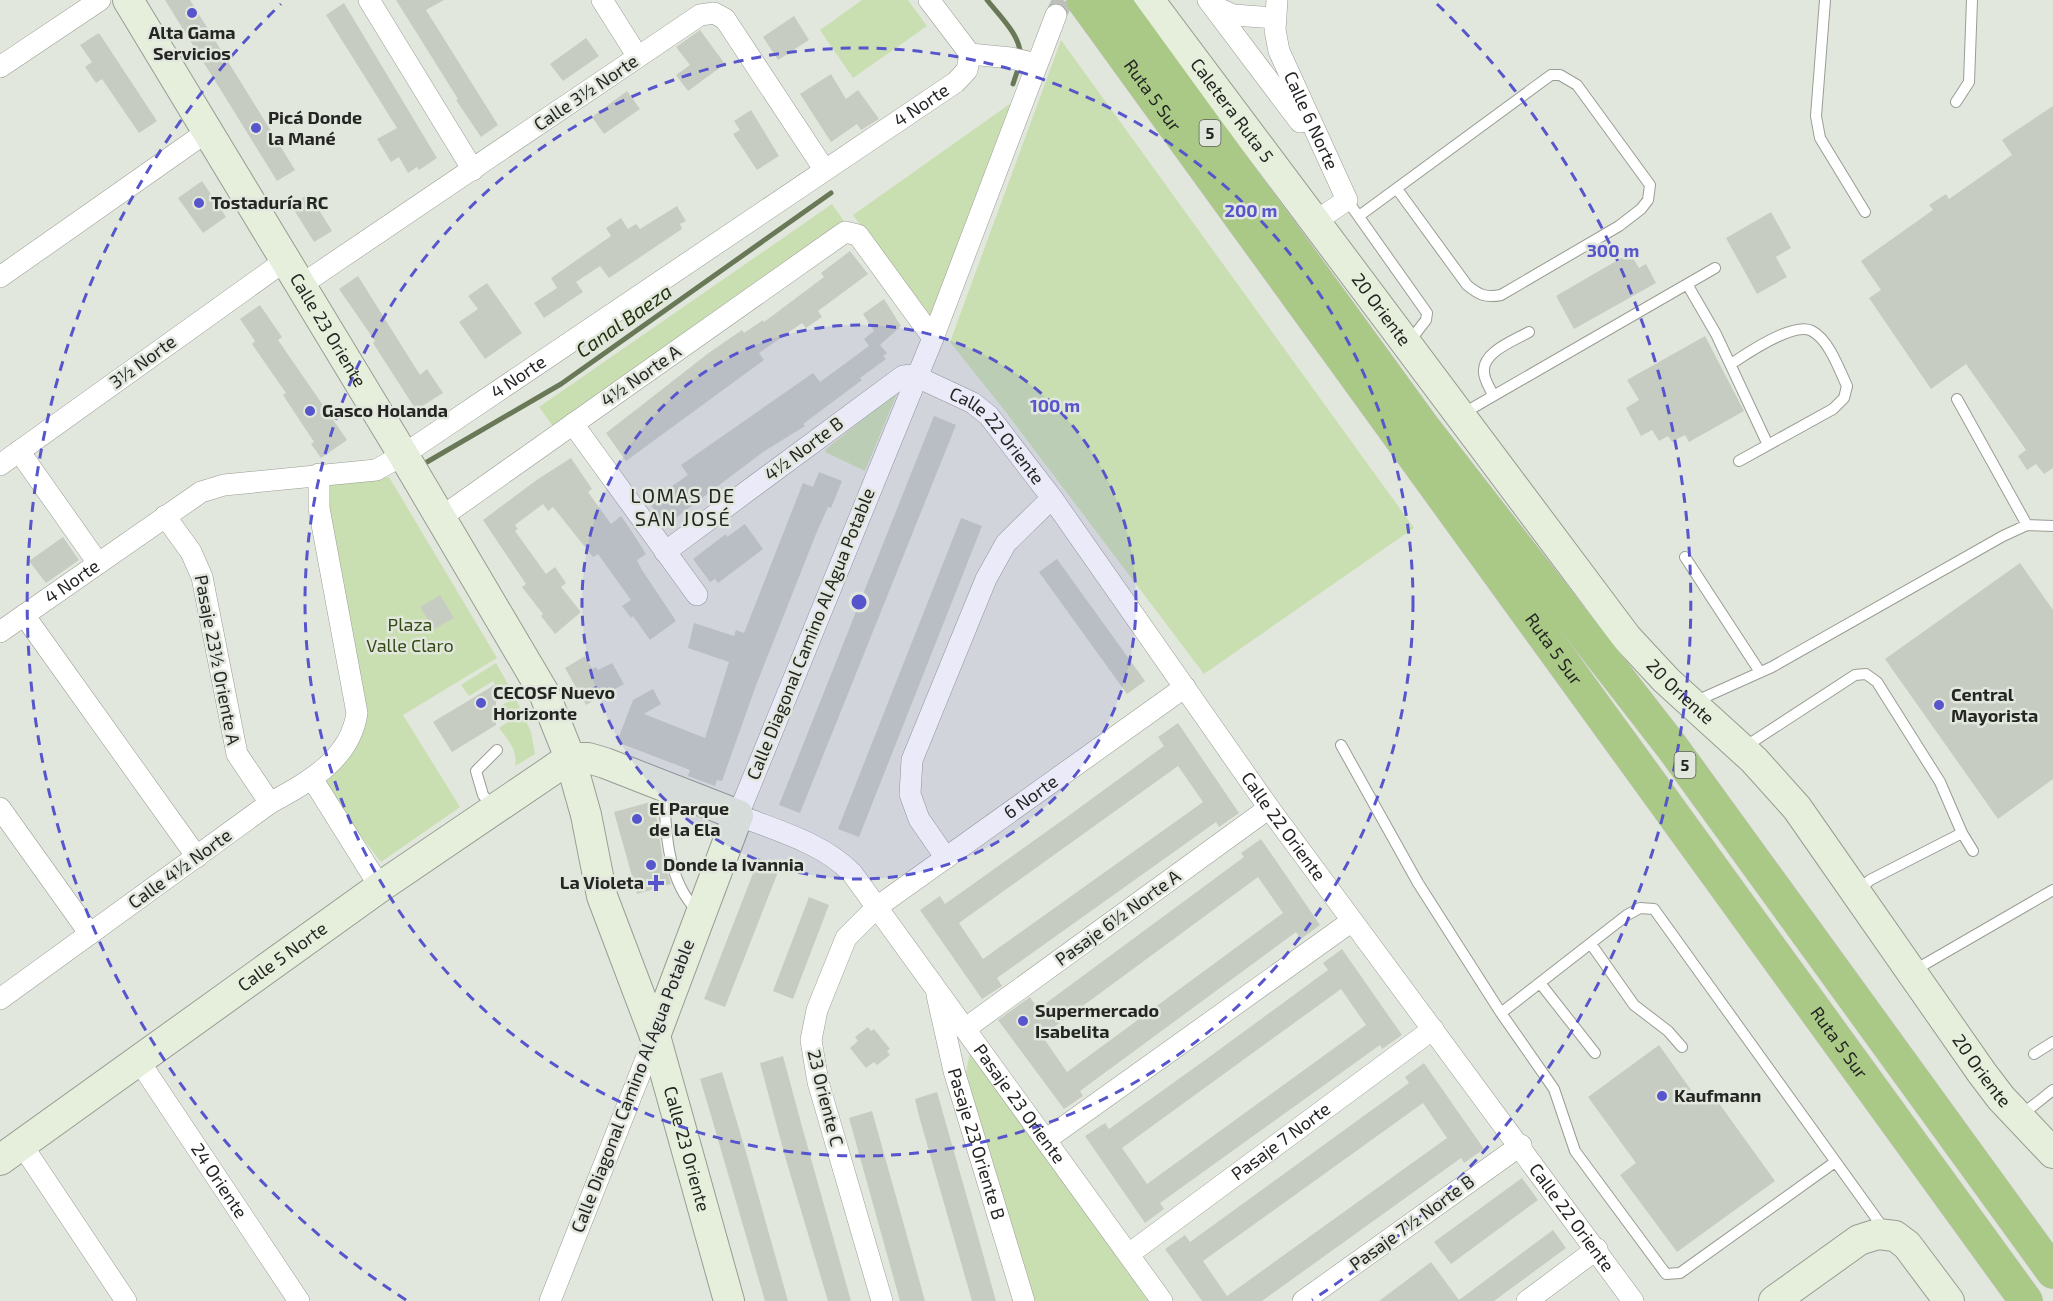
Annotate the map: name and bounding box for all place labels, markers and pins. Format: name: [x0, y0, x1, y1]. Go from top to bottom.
marker: Alta Gama Servicios: [185, 6, 199, 20]
place label: Alta Gama Servicios: [149, 21, 236, 64]
place label: Picá Donde la Mané: [268, 106, 362, 149]
marker: Picá Donde la Mané: [249, 121, 263, 135]
place label: Tostaduría RC: [211, 191, 329, 213]
marker: Tostaduría RC: [192, 196, 206, 210]
place label: Gasco Holanda: [322, 399, 448, 421]
marker: Gasco Holanda: [303, 404, 317, 418]
centre of rings: [849, 592, 869, 612]
place label: CECOSF Nuevo Horizonte: [493, 681, 615, 724]
place label: Central Mayorista: [1951, 683, 2038, 726]
marker: CECOSF Nuevo Horizonte: [474, 696, 488, 710]
marker: Central Mayorista: [1932, 698, 1946, 712]
place label: El Parque de la Ela: [649, 797, 729, 840]
marker: El Parque de la Ela: [630, 812, 644, 826]
place label: Donde la Ivannia: [663, 853, 804, 875]
marker: Donde la Ivannia: [644, 858, 658, 872]
place label: La Violeta: [560, 871, 644, 893]
marker: La Violeta: [649, 876, 663, 890]
place label: Supermercado Isabelita: [1035, 999, 1159, 1042]
marker: Supermercado Isabelita: [1016, 1014, 1030, 1028]
place label: Kaufmann: [1674, 1084, 1761, 1106]
marker: Kaufmann: [1655, 1089, 1669, 1103]

